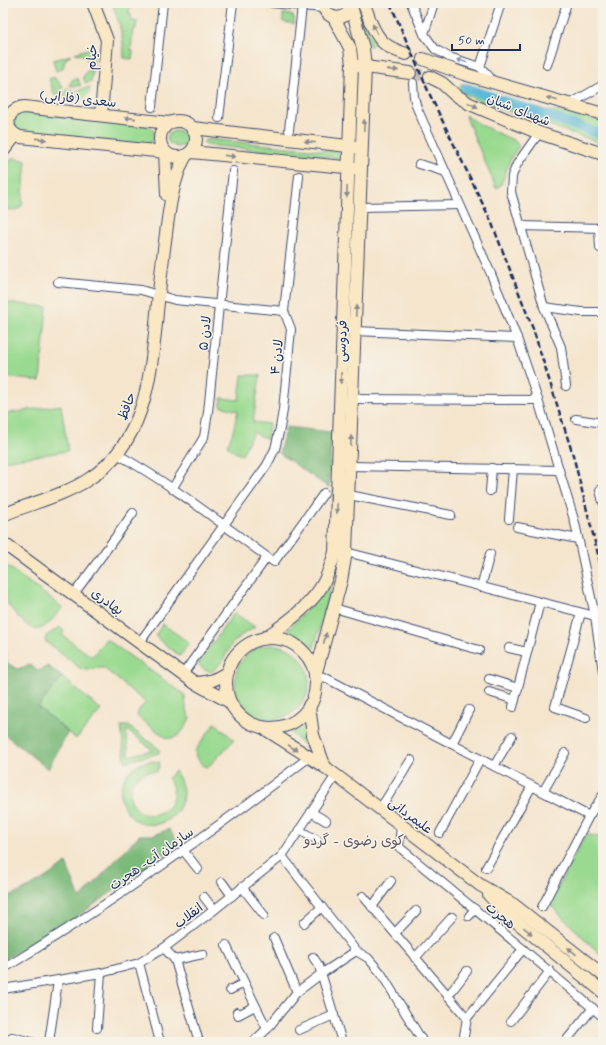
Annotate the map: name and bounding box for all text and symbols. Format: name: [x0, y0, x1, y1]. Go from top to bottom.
one-way arrow: [371, 24, 378, 35]
scale bar: [452, 26, 520, 52]
text: 50 m: [458, 33, 485, 49]
street label: خیام: [83, 44, 103, 70]
one-way arrow: [455, 58, 467, 64]
one-way arrow: [387, 67, 400, 74]
street label: سعدی (فارابی): [38, 87, 117, 112]
street label: شهدای شبان: [484, 90, 552, 131]
one-way arrow: [546, 96, 558, 102]
one-way arrow: [467, 102, 479, 108]
one-way arrow: [124, 115, 136, 121]
one-way arrow: [361, 118, 367, 131]
one-way arrow: [35, 136, 47, 142]
one-way arrow: [304, 139, 316, 145]
one-way arrow: [224, 152, 236, 159]
one-way arrow: [344, 186, 351, 198]
one-way arrow: [353, 304, 359, 317]
street label: لادن ۵: [195, 315, 216, 351]
street label: فردوسی: [333, 320, 352, 362]
street label: لادن ۴: [267, 338, 288, 376]
one-way arrow: [338, 372, 344, 385]
street label: حافظ: [114, 390, 140, 423]
one-way arrow: [347, 435, 354, 447]
one-way arrow: [334, 502, 340, 515]
street label: بهادری: [88, 585, 127, 620]
one-way arrow: [323, 632, 329, 645]
one-way arrow: [288, 744, 298, 752]
street label: علیمردانی: [385, 794, 436, 838]
street label: سازمان آب- هجرت: [106, 824, 197, 895]
district label: کوی رضوی - گردو: [303, 832, 404, 850]
street label: هجرت: [482, 899, 519, 933]
street label: انقلاب: [171, 900, 207, 933]
one-way arrow: [523, 927, 533, 935]
one-way arrow: [567, 947, 578, 955]

